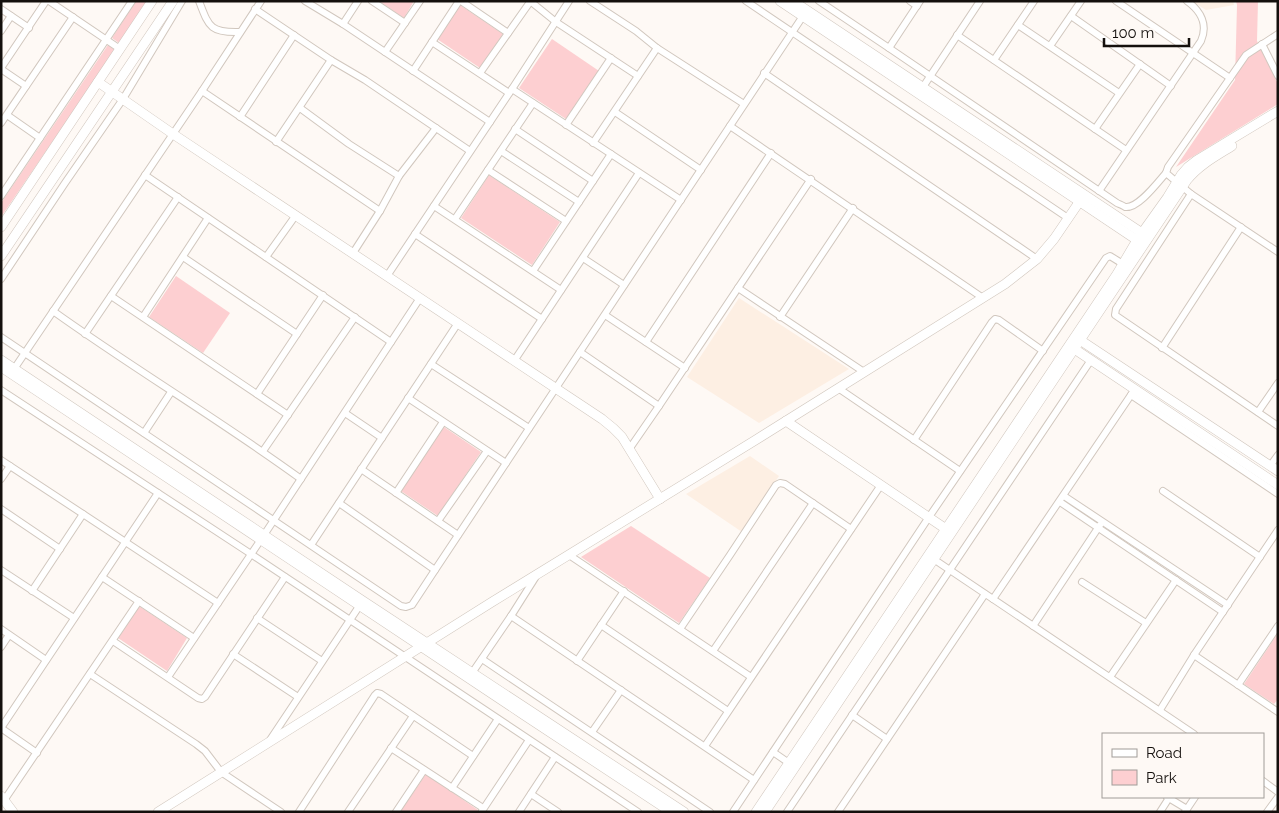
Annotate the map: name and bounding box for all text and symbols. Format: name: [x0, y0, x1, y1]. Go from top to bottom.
scale bar: [1104, 15, 1189, 47]
text: 100 m: [1112, 24, 1154, 42]
legend: [1102, 733, 1264, 798]
text: Road: [1146, 744, 1182, 762]
text: Park: [1146, 769, 1177, 787]

